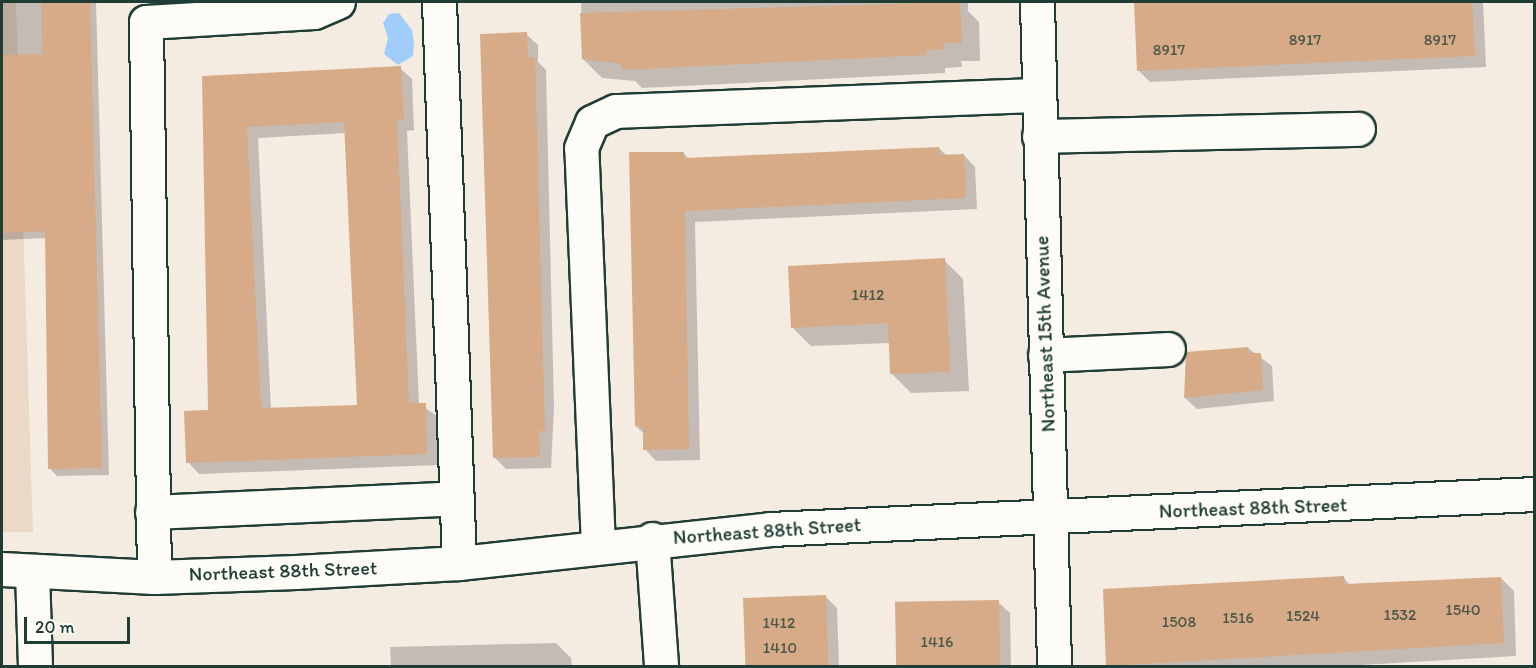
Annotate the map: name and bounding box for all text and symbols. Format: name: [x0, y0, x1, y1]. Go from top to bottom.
house number: 8917: [1289, 30, 1321, 50]
house number: 8917: [1424, 30, 1456, 50]
house number: 8917: [1153, 40, 1185, 60]
street label: Northeast 15th Avenue: [1030, 236, 1060, 432]
house number: 1412: [852, 285, 884, 305]
street label: Northeast 88th Street: [1159, 493, 1347, 523]
street label: Northeast 88th Street: [673, 512, 861, 550]
street label: Northeast 88th Street: [189, 556, 377, 586]
house number: 1540: [1445, 600, 1481, 620]
scale bar: [27, 605, 134, 643]
house number: 1532: [1384, 605, 1416, 625]
house number: 1524: [1286, 606, 1320, 626]
house number: 1516: [1222, 608, 1254, 628]
house number: 1508: [1162, 612, 1196, 632]
house number: 1412: [763, 613, 795, 633]
text: 20 m: [35, 616, 75, 638]
house number: 1416: [921, 632, 953, 652]
house number: 1410: [763, 638, 797, 658]

